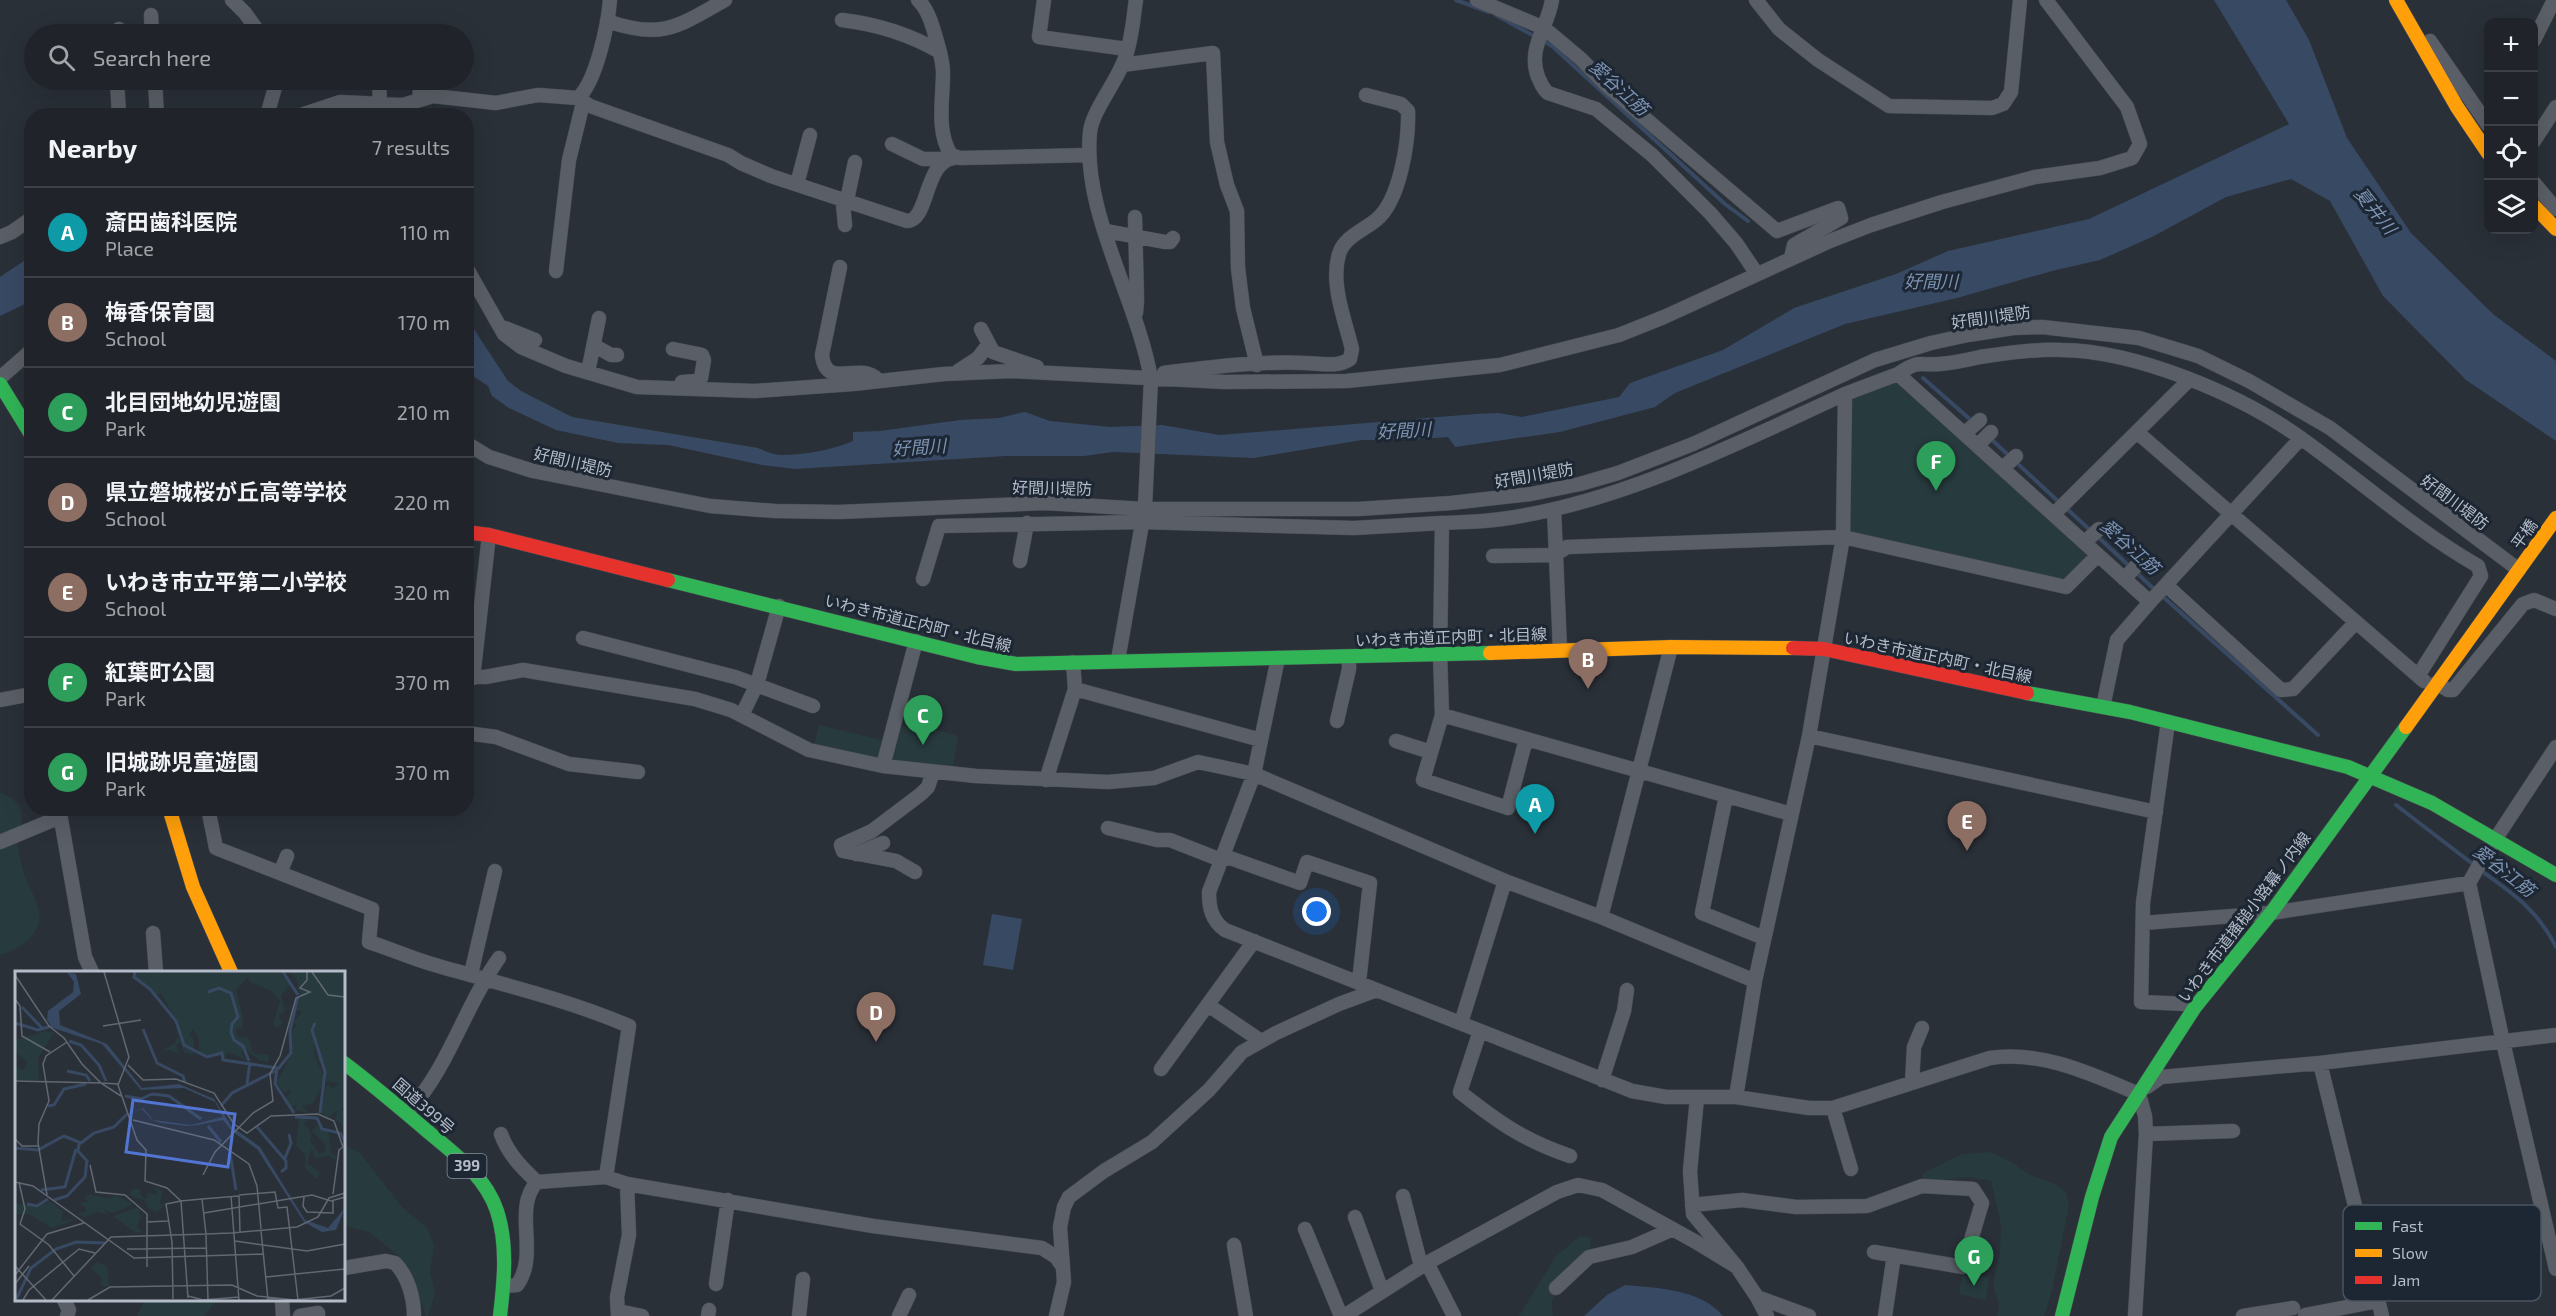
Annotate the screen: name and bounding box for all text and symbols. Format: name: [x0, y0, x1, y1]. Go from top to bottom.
map controls: [2484, 18, 2538, 234]
button: +: [2484, 18, 2538, 72]
search box: [24, 24, 474, 90]
icon: search: [45, 41, 78, 74]
text: Search here: [93, 44, 211, 70]
water label: 愛谷江筋: [1586, 55, 1656, 122]
button: −: [2484, 72, 2538, 126]
button: locate: [2484, 126, 2538, 180]
text: Nearby: [48, 132, 137, 163]
text: 7 results: [372, 135, 450, 159]
button: layers: [2484, 180, 2538, 234]
water label: 夏井川: [2350, 182, 2403, 240]
text: 斎田歯科医院: [105, 208, 237, 234]
text: A: [61, 220, 74, 244]
text: 110 m: [400, 220, 450, 244]
text: Place: [105, 236, 154, 260]
water label: 好間川: [1904, 270, 1960, 292]
text: 梅香保育園: [105, 298, 215, 324]
street label: 好間川堤防: [1950, 302, 2032, 331]
text: B: [61, 310, 74, 334]
text: 170 m: [398, 310, 450, 334]
text: School: [105, 326, 166, 350]
text: 北目団地幼児遊園: [105, 388, 281, 414]
text: C: [62, 400, 73, 424]
text: 210 m: [397, 400, 450, 424]
text: Park: [105, 416, 146, 440]
water label: 好間川: [1376, 417, 1433, 442]
water label: 好間川: [891, 434, 949, 460]
pin: F: [1916, 442, 1956, 491]
street label: 好間川堤防: [532, 443, 614, 480]
street label: 好間川堤防: [1493, 458, 1575, 491]
street label: 好間川堤防: [2418, 470, 2493, 533]
street label: 好間川堤防: [1012, 477, 1092, 498]
text: 県立磐城桜が丘高等学校: [105, 478, 347, 504]
text: D: [61, 490, 74, 514]
text: 220 m: [393, 490, 450, 514]
text: School: [105, 506, 166, 530]
water label: 愛谷江筋: [2097, 514, 2167, 581]
street label: 平橋: [2507, 515, 2541, 552]
text: いわき市立平第二小学校: [105, 568, 347, 594]
text: E: [62, 580, 73, 604]
text: 320 m: [394, 580, 450, 604]
street label: いわき市道正内町・北目線: [823, 590, 1014, 655]
text: School: [105, 596, 166, 620]
street label: いわき市道正内町・北目線: [1355, 624, 1547, 649]
street label: いわき市道正内町・北目線: [1842, 627, 2034, 686]
pin: B: [1568, 640, 1608, 689]
text: 紅葉町公園: [105, 658, 215, 684]
text: F: [62, 670, 73, 694]
text: 370 m: [395, 670, 450, 694]
text: Park: [105, 686, 146, 710]
pin: C: [904, 696, 942, 745]
text: 旧城跡児童遊園: [105, 748, 259, 774]
text: G: [61, 760, 74, 784]
text: 370 m: [395, 760, 450, 784]
text: Park: [105, 776, 146, 800]
pin: A: [1516, 784, 1555, 834]
pin: E: [1948, 802, 1986, 851]
street label: いわき市道搔槌小路幕ノ内線: [2173, 828, 2314, 1005]
water label: 愛谷江筋: [2469, 839, 2542, 903]
your location: [1302, 897, 1331, 926]
inset map: [15, 971, 345, 1301]
pin: D: [856, 992, 896, 1042]
street label: 国道399号: [390, 1074, 459, 1137]
road number: 399: [448, 1154, 486, 1178]
legend: [2343, 1205, 2541, 1301]
text: Fast: [2392, 1216, 2423, 1235]
pin: G: [1954, 1236, 1994, 1286]
text: Slow: [2392, 1243, 2428, 1262]
text: Jam: [2392, 1270, 2420, 1289]

